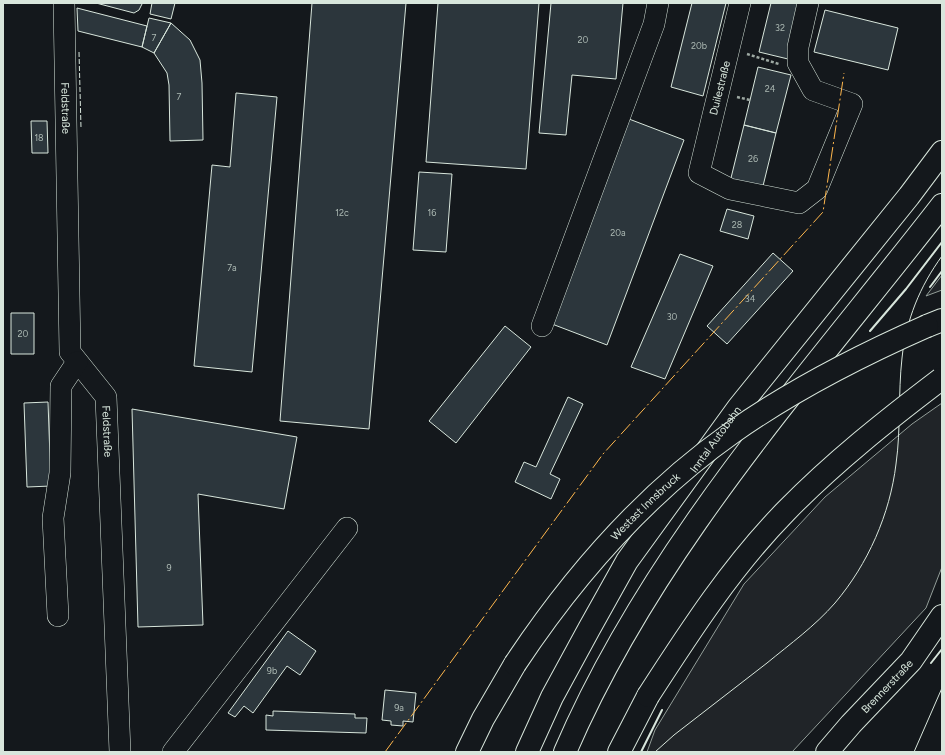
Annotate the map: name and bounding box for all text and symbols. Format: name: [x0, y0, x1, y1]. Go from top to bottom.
house number: 32: [775, 22, 785, 33]
house number: 7: [152, 32, 157, 43]
house number: 20: [578, 34, 589, 45]
house number: 20b: [691, 40, 707, 51]
street label: Duilestraße: [707, 59, 733, 117]
street label: Feldstraße: [59, 82, 73, 134]
house number: 24: [765, 83, 776, 94]
house number: 7: [177, 91, 182, 102]
house number: 18: [34, 132, 44, 143]
house number: 26: [748, 153, 758, 164]
house number: 12c: [335, 207, 349, 218]
house number: 16: [428, 207, 436, 218]
house number: 28: [732, 219, 743, 230]
house number: 20a: [610, 227, 626, 238]
house number: 7a: [227, 262, 237, 273]
house number: 34: [745, 293, 756, 304]
house number: 30: [667, 311, 678, 322]
house number: 20: [18, 328, 29, 339]
street label: Inntal Autobahn: [687, 404, 744, 475]
street label: Feldstraße: [100, 405, 115, 457]
street label: Westast Innsbruck: [608, 470, 683, 543]
house number: 9: [166, 562, 172, 573]
street label: Brennerstraße: [858, 657, 916, 716]
house number: 9b: [267, 665, 277, 676]
house number: 9a: [394, 702, 404, 713]

